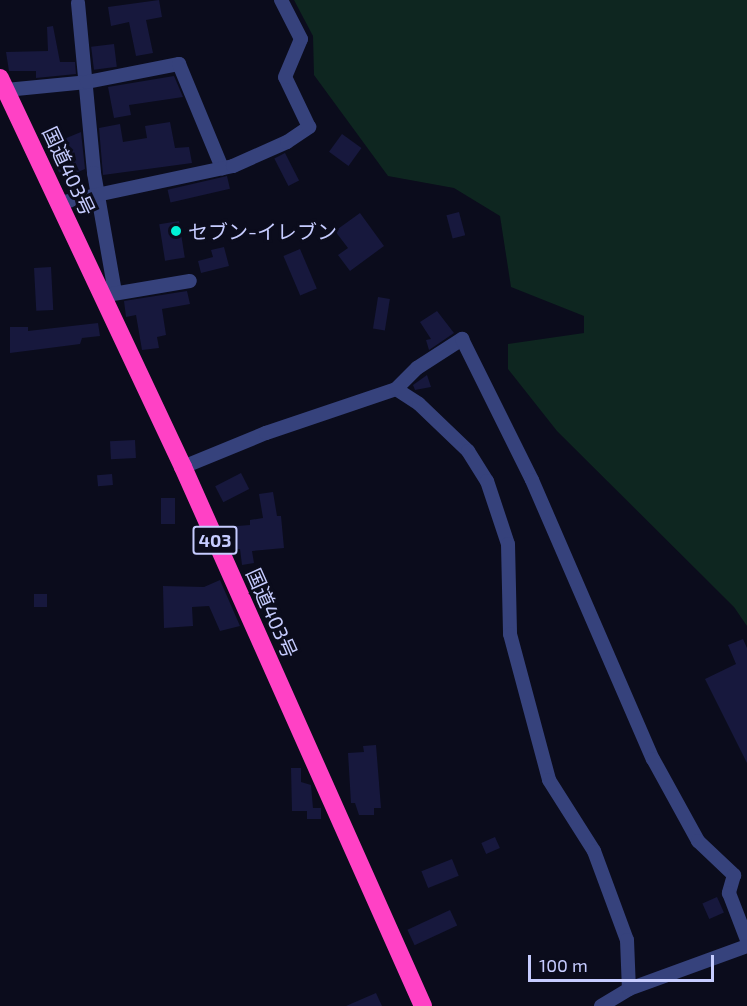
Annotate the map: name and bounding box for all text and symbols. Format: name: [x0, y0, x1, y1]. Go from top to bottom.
street label: 国道403号: [38, 123, 100, 219]
place label: セブン-イレブン: [188, 219, 337, 243]
marker: セブン-イレブン: [169, 224, 183, 238]
road number: 403: [191, 525, 239, 555]
street label: 国道403号: [242, 565, 302, 661]
scale bar: [531, 943, 717, 981]
text: 100 m: [539, 954, 588, 976]

